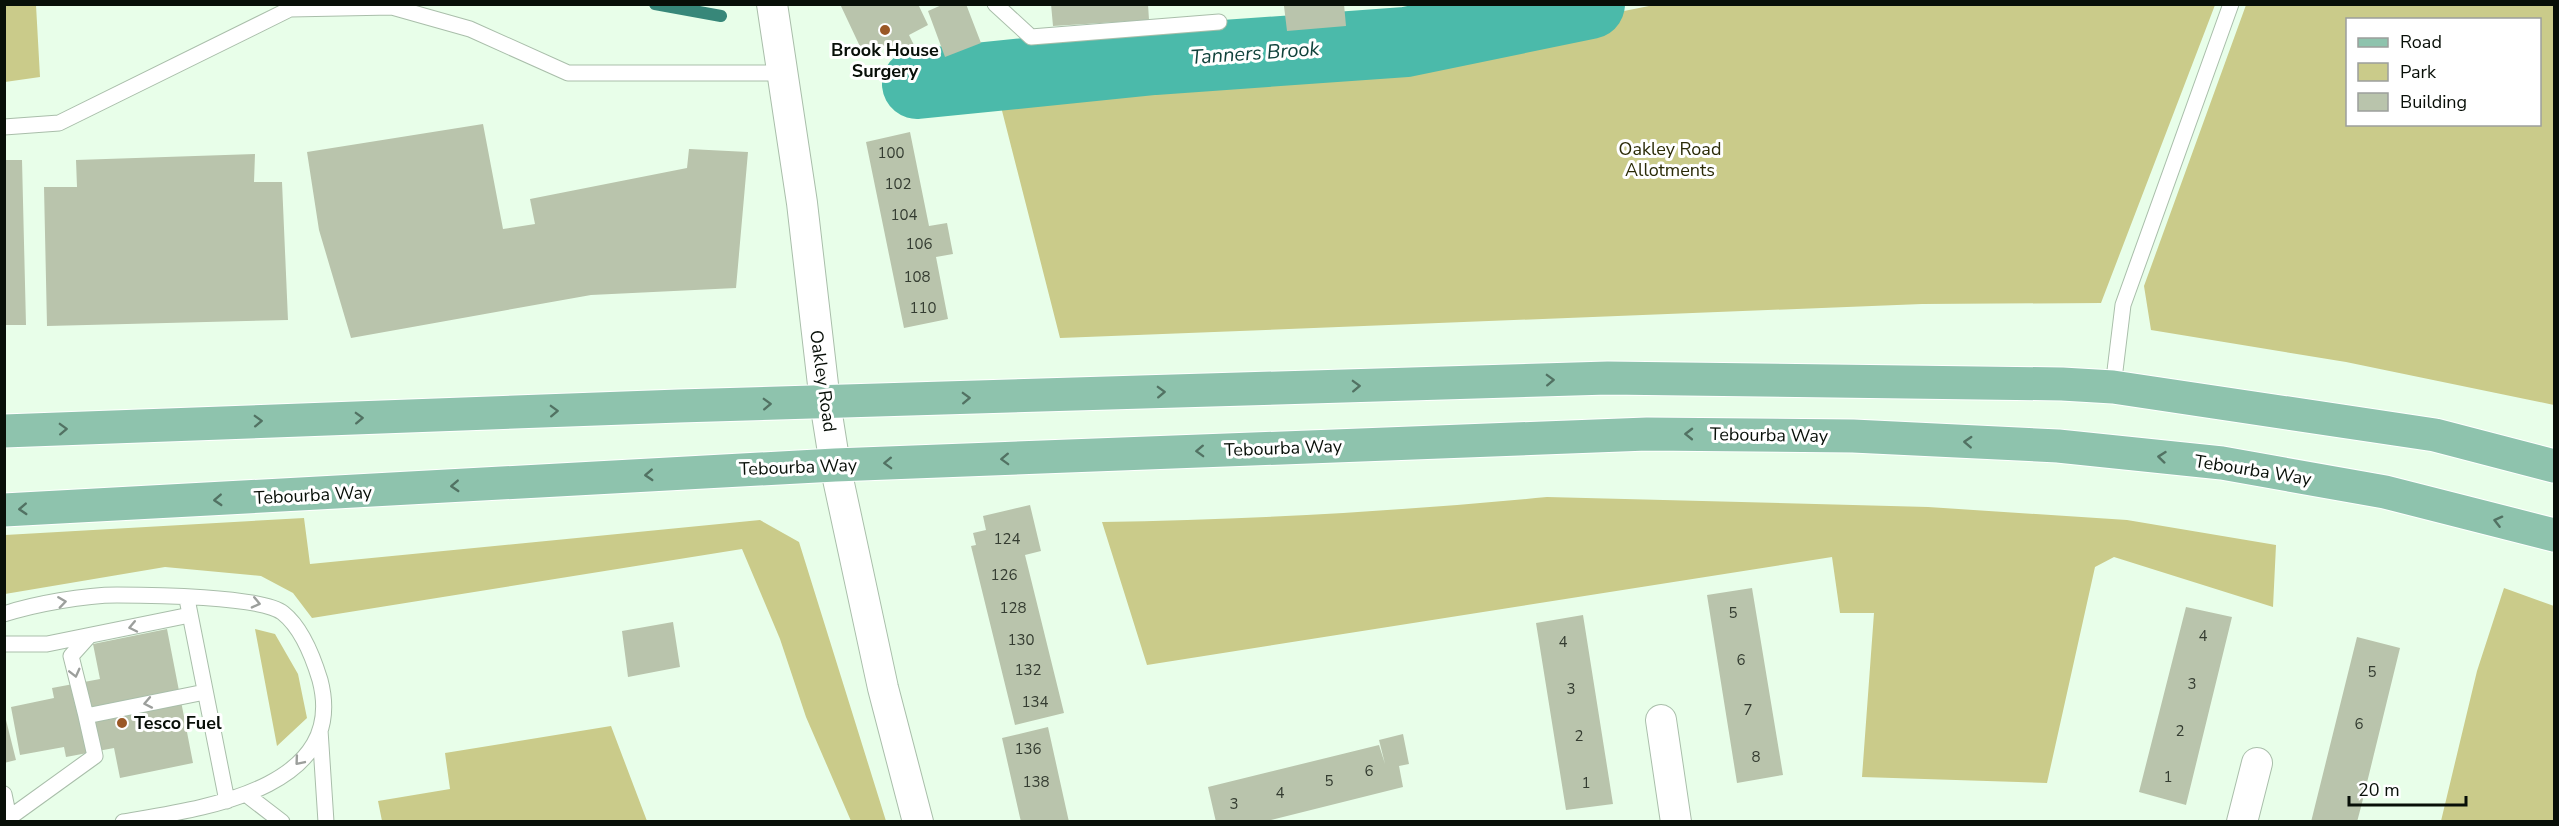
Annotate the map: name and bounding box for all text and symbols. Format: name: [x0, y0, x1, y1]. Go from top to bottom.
legend: [2346, 18, 2541, 126]
marker: Brook House Surgery: [878, 23, 892, 37]
text: Road: [2400, 30, 2442, 54]
water label: Tanners Brook: [1190, 35, 1321, 71]
place label: Brook House Surgery: [831, 38, 939, 83]
text: Park: [2400, 60, 2437, 84]
text: Building: [2400, 90, 2467, 114]
park label: Oakley Road Allotments: [1619, 137, 1721, 182]
house number: 100: [877, 143, 905, 163]
house number: 102: [884, 174, 912, 194]
house number: 104: [890, 205, 918, 225]
house number: 106: [905, 234, 933, 254]
house number: 108: [903, 267, 931, 287]
house number: 110: [909, 298, 937, 318]
street label: Oakley Road: [804, 328, 842, 434]
one-way arrow: [1546, 374, 1555, 386]
one-way arrow: [1351, 380, 1360, 392]
one-way arrow: [1156, 385, 1165, 398]
one-way arrow: [961, 391, 970, 404]
one-way arrow: [762, 397, 771, 410]
one-way arrow: [550, 404, 559, 417]
one-way arrow: [355, 411, 364, 424]
one-way arrow: [253, 415, 262, 428]
street label: Tebourba Way: [1710, 422, 1829, 448]
one-way arrow: [58, 423, 67, 435]
one-way arrow: [1685, 428, 1694, 440]
street label: Tebourba Way: [1224, 434, 1343, 462]
one-way arrow: [1964, 435, 1973, 448]
one-way arrow: [1195, 445, 1204, 458]
street label: Tebourba Way: [2193, 449, 2314, 491]
one-way arrow: [2158, 451, 2167, 464]
one-way arrow: [1000, 452, 1009, 465]
street label: Tebourba Way: [739, 453, 858, 481]
one-way arrow: [884, 457, 893, 470]
one-way arrow: [645, 468, 654, 481]
street label: Tebourba Way: [253, 480, 373, 510]
one-way arrow: [450, 480, 459, 493]
one-way arrow: [214, 493, 223, 506]
one-way arrow: [19, 503, 28, 516]
one-way arrow: [2493, 515, 2503, 528]
house number: 124: [993, 529, 1021, 549]
house number: 126: [990, 565, 1018, 585]
one-way arrow: [251, 596, 261, 609]
one-way arrow: [57, 597, 66, 609]
house number: 128: [999, 598, 1027, 618]
house number: 5: [1728, 603, 1738, 623]
one-way arrow: [128, 620, 138, 633]
house number: 4: [2198, 626, 2208, 646]
house number: 130: [1007, 630, 1035, 650]
house number: 4: [1558, 632, 1568, 652]
house number: 6: [1736, 650, 1746, 670]
house number: 132: [1014, 660, 1042, 680]
house number: 5: [2367, 662, 2377, 682]
one-way arrow: [67, 667, 80, 677]
house number: 3: [2187, 674, 2197, 694]
house number: 3: [1566, 679, 1576, 699]
house number: 134: [1021, 692, 1049, 712]
one-way arrow: [143, 696, 153, 709]
house number: 7: [1743, 700, 1753, 720]
place label: Tesco Fuel: [134, 711, 222, 735]
house number: 6: [2354, 714, 2364, 734]
marker: Tesco Fuel: [115, 716, 129, 730]
house number: 2: [2175, 721, 2185, 741]
house number: 2: [1574, 726, 1584, 746]
house number: 136: [1014, 739, 1042, 759]
house number: 8: [1751, 747, 1761, 767]
one-way arrow: [296, 754, 307, 765]
house number: 6: [1364, 761, 1374, 781]
house number: 1: [2163, 767, 2173, 787]
scale bar: [2349, 769, 2466, 807]
house number: 5: [1324, 771, 1334, 791]
house number: 138: [1022, 772, 1050, 792]
house number: 1: [1581, 773, 1591, 793]
text: 20 m: [2358, 778, 2400, 802]
house number: 4: [1275, 783, 1285, 803]
house number: 3: [1229, 794, 1239, 814]

